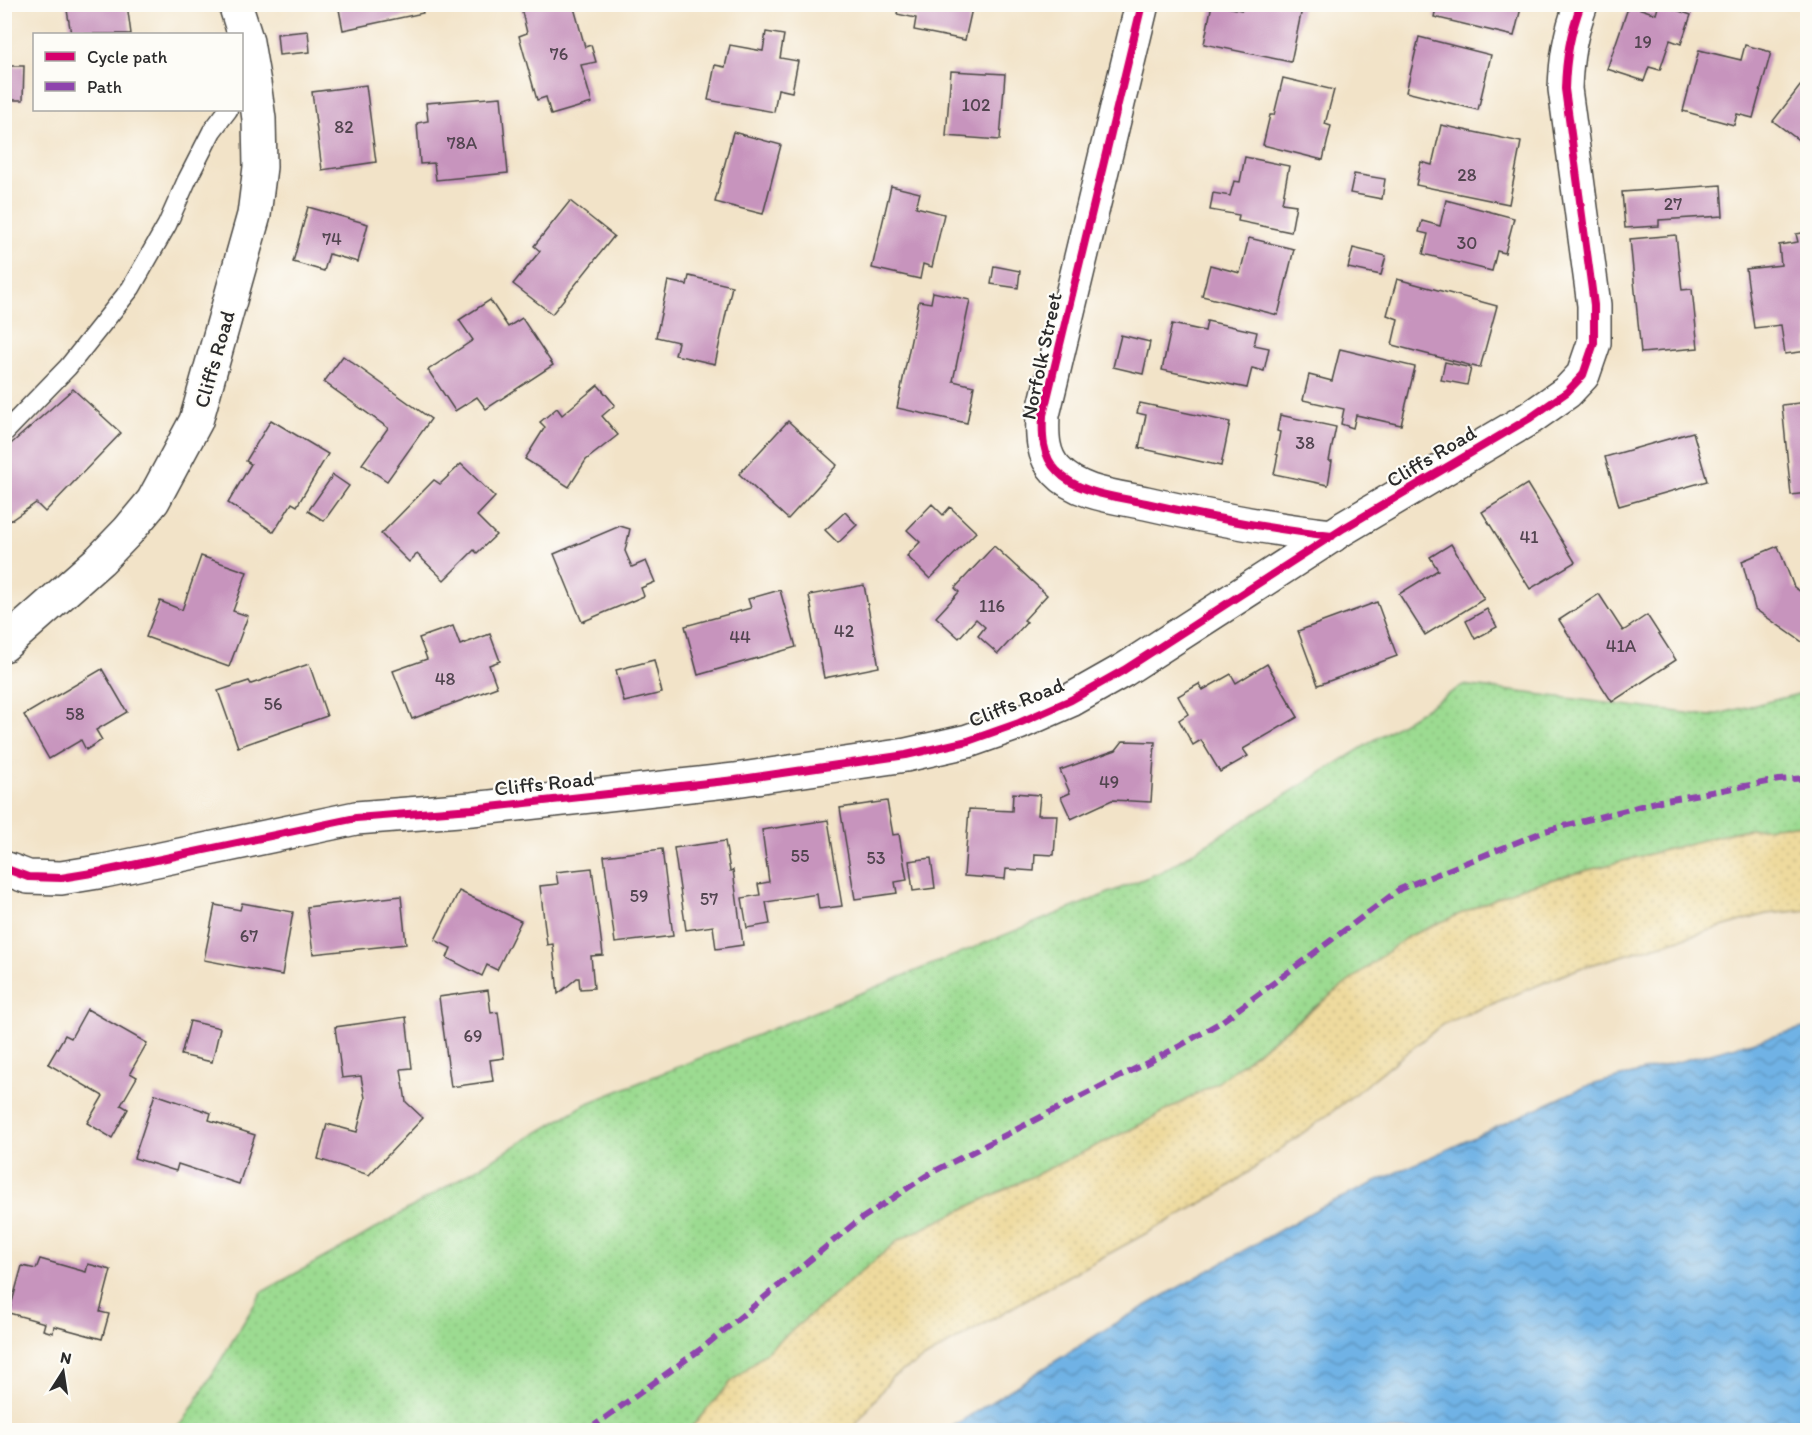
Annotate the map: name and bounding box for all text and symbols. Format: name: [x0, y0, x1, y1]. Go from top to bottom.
house number: 19: [1634, 31, 1652, 53]
legend: [33, 33, 243, 111]
house number: 76: [550, 43, 568, 65]
text: Cycle path: [87, 46, 168, 68]
text: Path: [87, 76, 122, 98]
house number: 102: [962, 94, 991, 116]
house number: 82: [334, 116, 354, 138]
house number: 78A: [447, 132, 478, 154]
house number: 28: [1457, 164, 1477, 186]
house number: 27: [1664, 193, 1682, 215]
house number: 74: [322, 228, 342, 250]
house number: 30: [1457, 232, 1477, 254]
street label: Norfolk Street: [1015, 290, 1067, 422]
street label: Cliffs Road: [188, 307, 240, 411]
street label: Cliffs Road: [1382, 419, 1481, 493]
house number: 38: [1295, 432, 1315, 454]
house number: 41: [1519, 526, 1539, 548]
house number: 116: [979, 595, 1005, 617]
house number: 42: [834, 620, 855, 642]
house number: 44: [729, 626, 751, 648]
house number: 41A: [1606, 635, 1637, 657]
house number: 48: [435, 668, 455, 690]
street label: Cliffs Road: [965, 671, 1068, 732]
house number: 56: [264, 693, 282, 715]
house number: 58: [65, 703, 85, 725]
street label: Cliffs Road: [493, 765, 596, 801]
house number: 49: [1099, 771, 1119, 793]
house number: 55: [791, 845, 809, 867]
house number: 53: [866, 847, 886, 869]
house number: 59: [630, 885, 648, 907]
house number: 57: [700, 888, 718, 910]
house number: 67: [240, 925, 258, 947]
house number: 69: [464, 1025, 482, 1047]
north arrow: [33, 1342, 93, 1402]
text: N: [59, 1347, 73, 1368]

